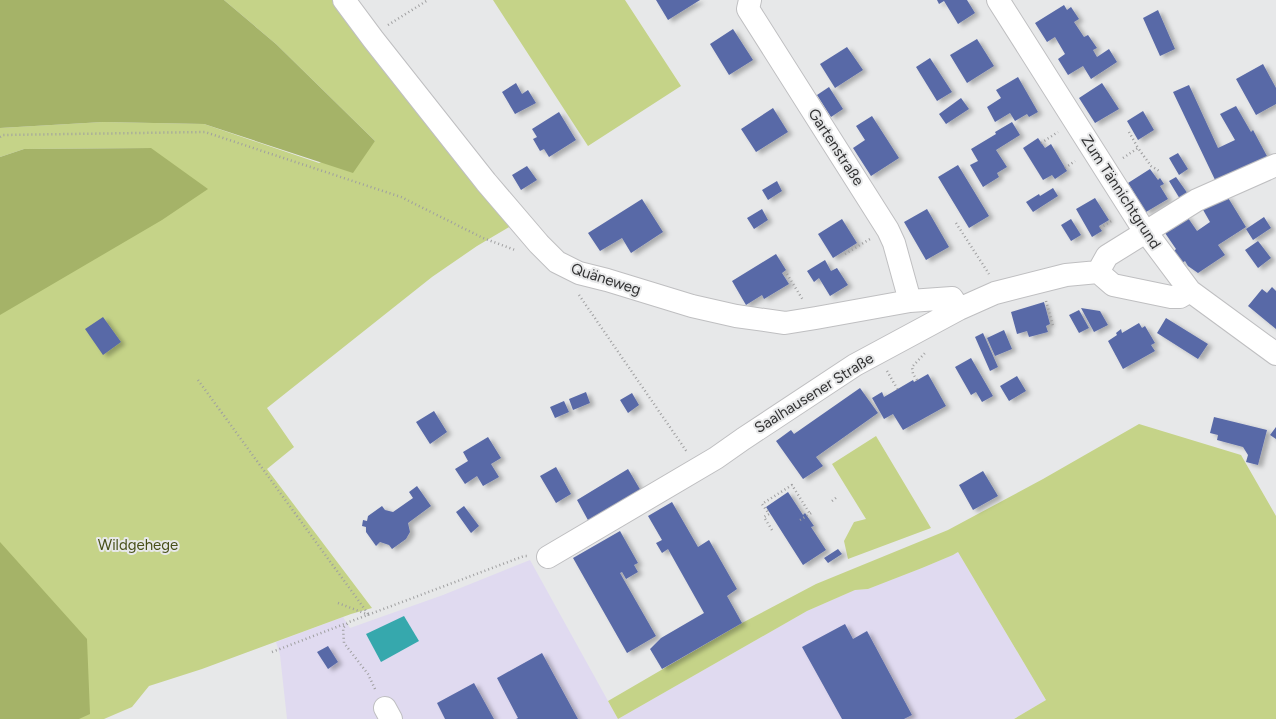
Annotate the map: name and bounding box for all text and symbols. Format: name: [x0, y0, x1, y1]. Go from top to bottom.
street label: Gartenstraße: [804, 105, 868, 189]
street label: Zum Tännichtgrund: [1077, 132, 1165, 252]
street label: Quäneweg: [569, 259, 643, 299]
street label: Saalhausener Straße: [751, 349, 877, 437]
park label: Wildgehege: [98, 536, 178, 554]

